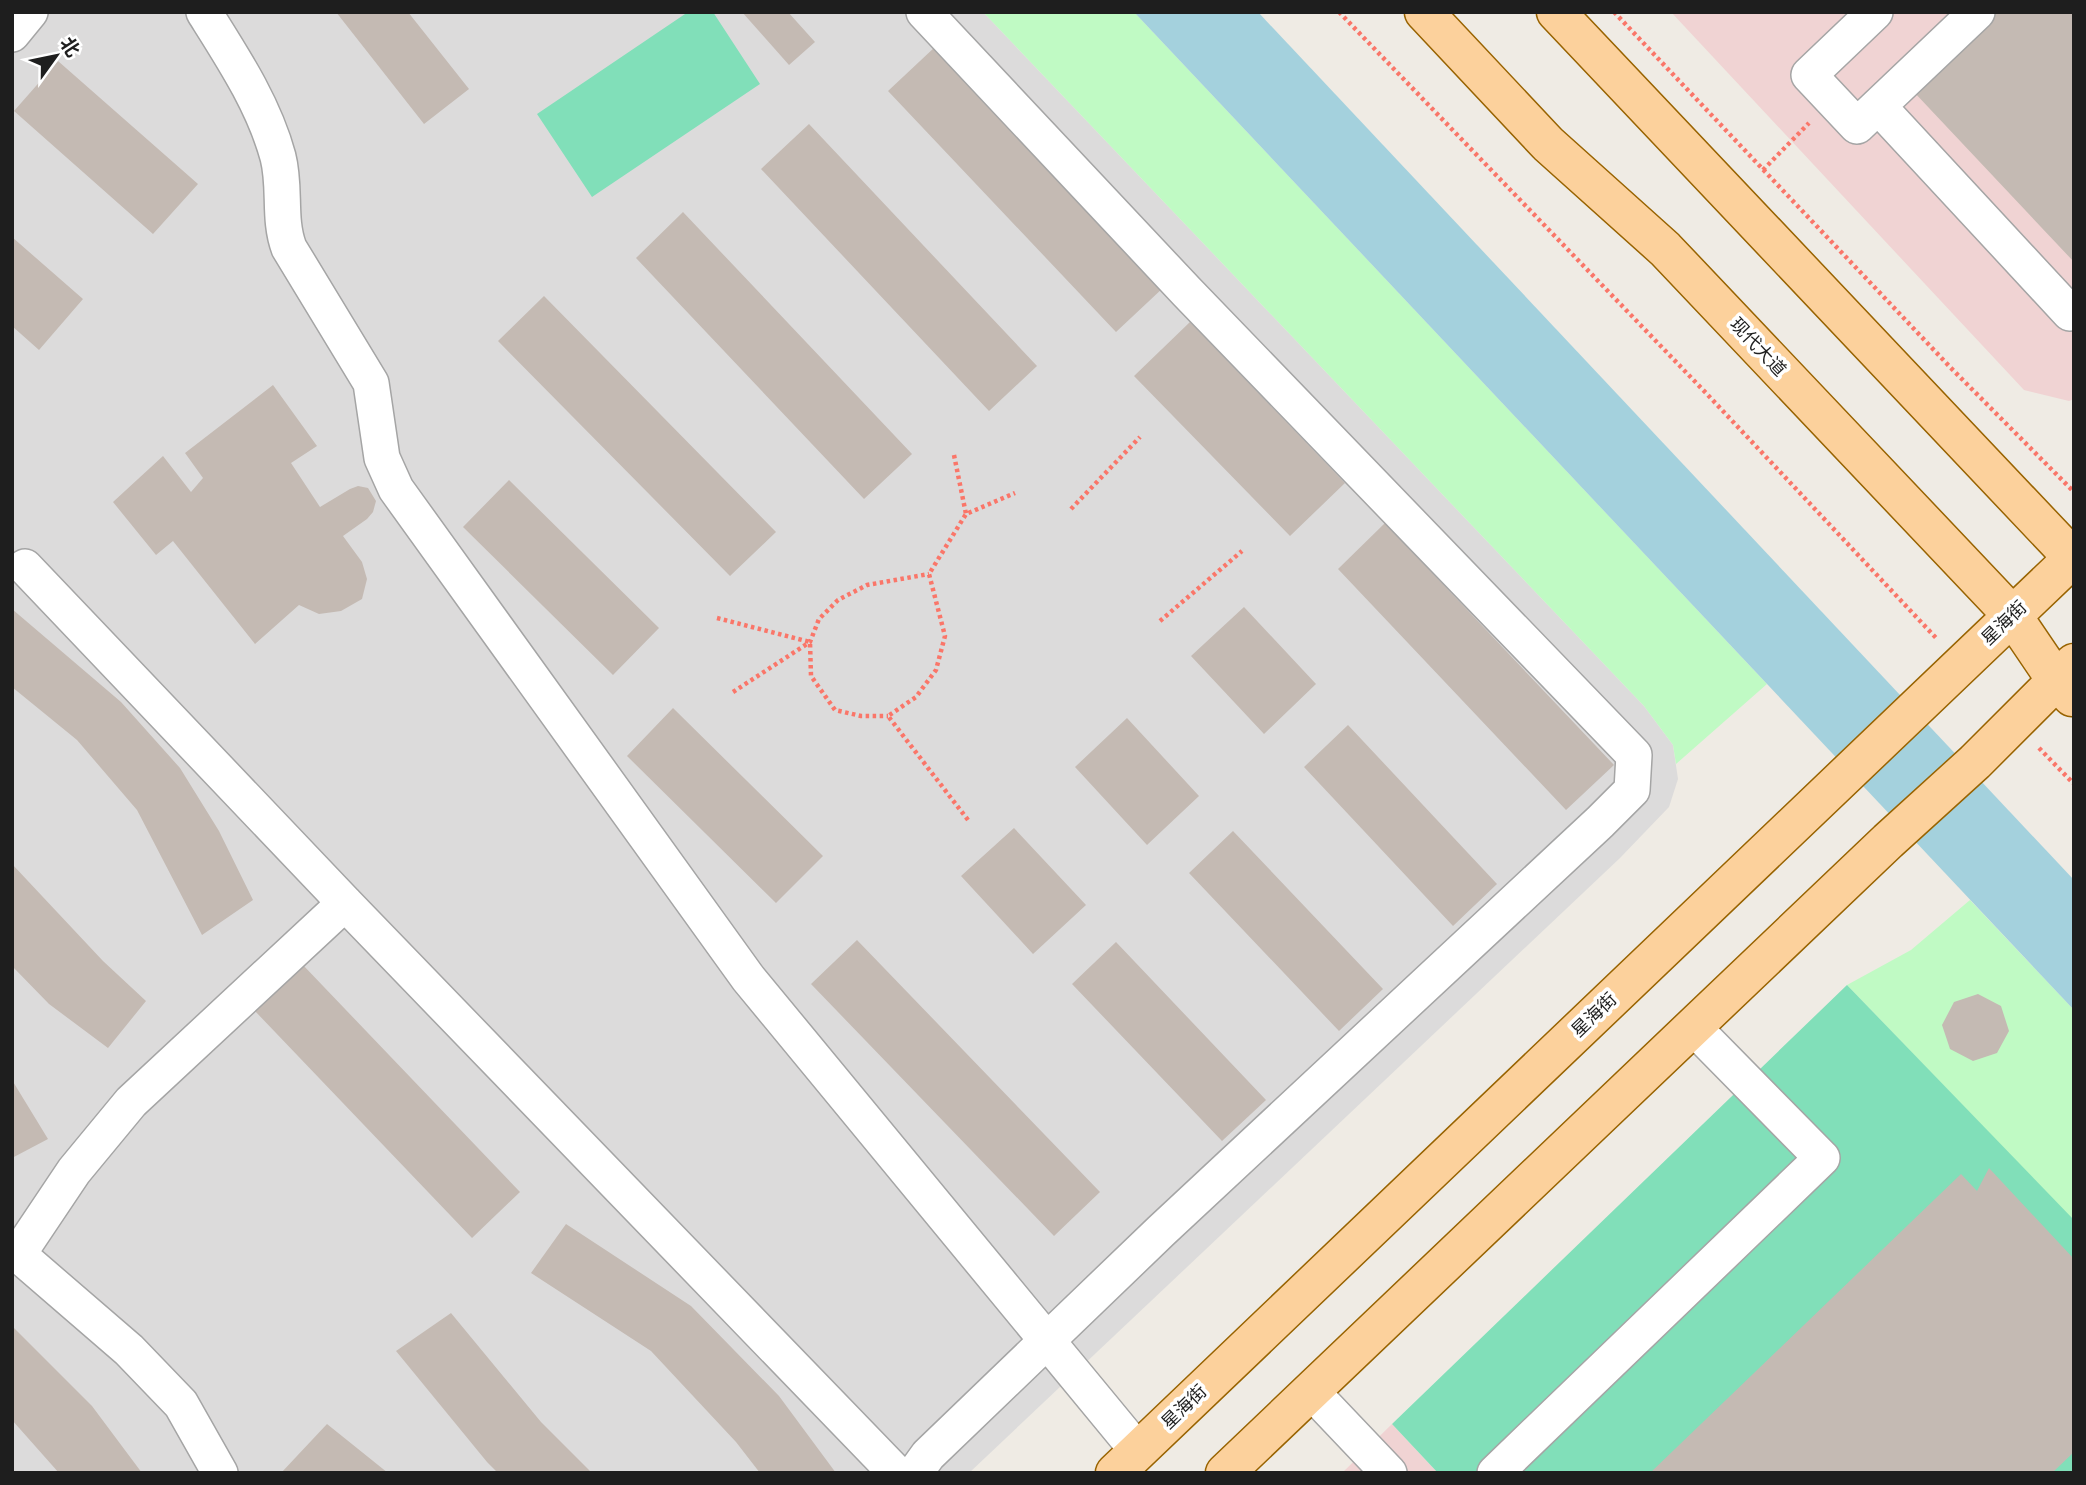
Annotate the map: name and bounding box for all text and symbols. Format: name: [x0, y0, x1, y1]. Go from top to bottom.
north arrow: [21, 21, 91, 91]
text: 北: [54, 33, 85, 62]
street label: 现代大道: [1725, 313, 1791, 381]
street label: 星海街: [1977, 596, 2031, 650]
street label: 星海街: [1567, 988, 1621, 1042]
street label: 星海街: [1157, 1380, 1211, 1434]

